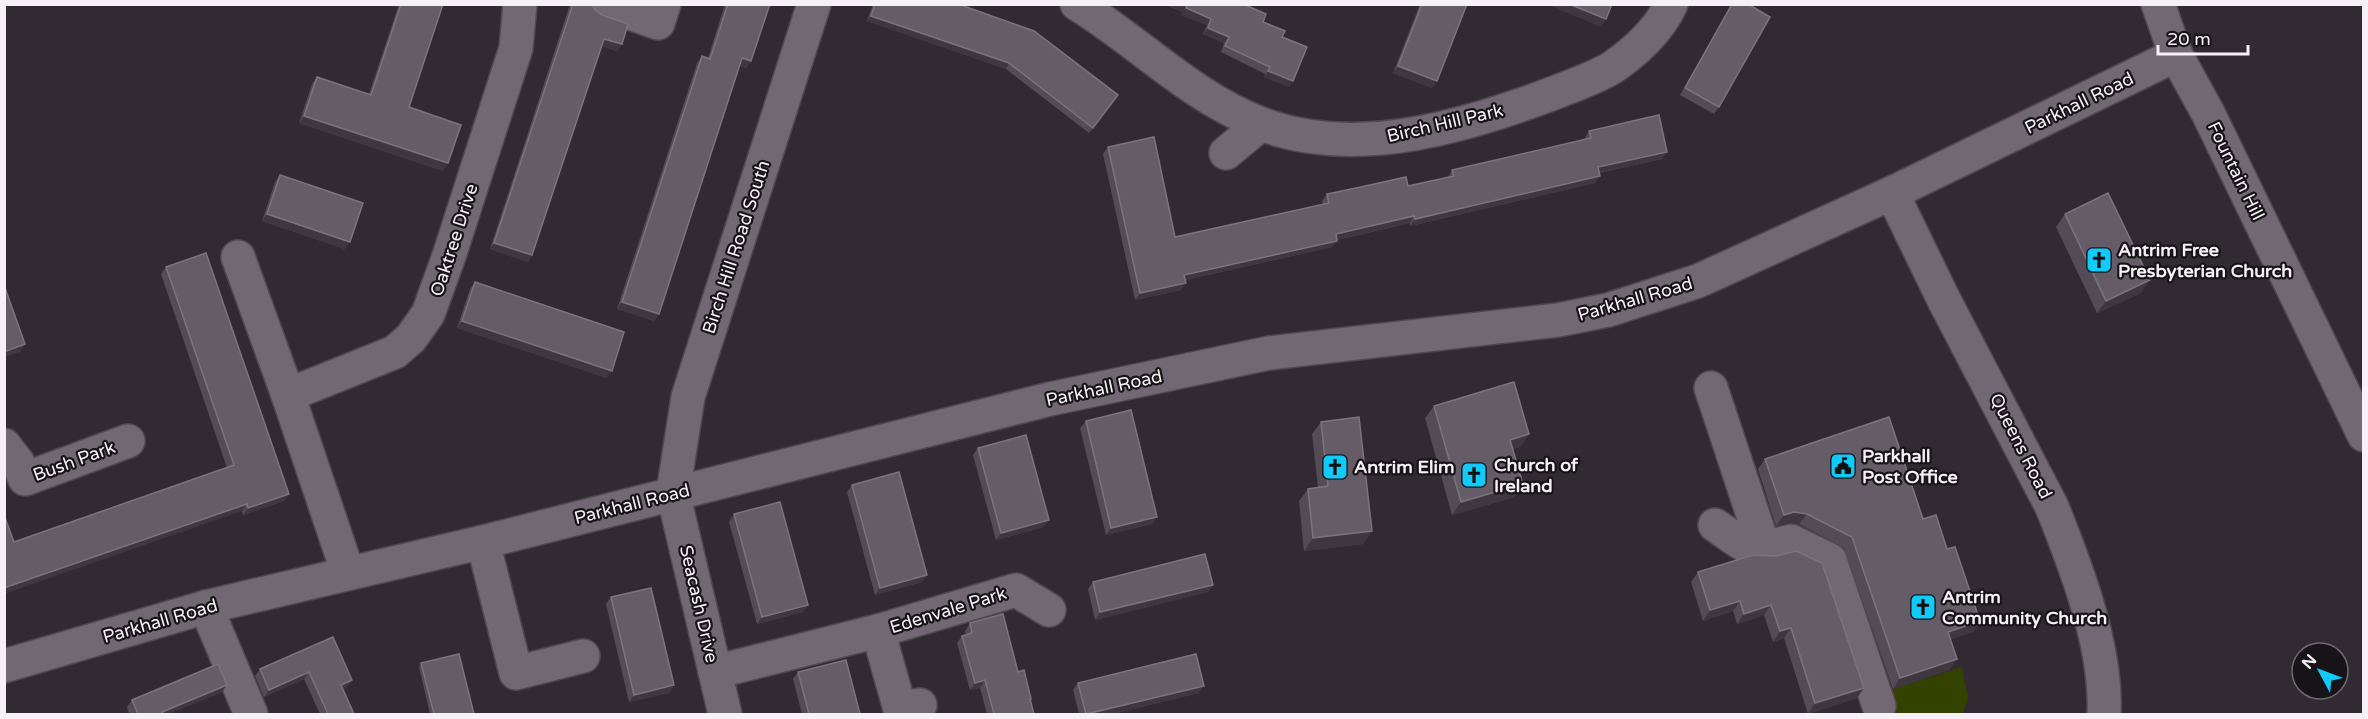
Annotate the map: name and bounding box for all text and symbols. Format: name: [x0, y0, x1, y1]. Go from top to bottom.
scale bar: [2158, 18, 2248, 56]
text: 20 m: [2167, 28, 2211, 50]
street label: Parkhall Road: [2021, 67, 2137, 139]
street label: Birch Hill Park: [1385, 99, 1505, 147]
street label: Fountain Hill: [2203, 118, 2269, 224]
street label: Birch Hill Road South: [698, 158, 774, 336]
street label: Oaktree Drive: [425, 181, 483, 299]
place label: Antrim Free Presbyterian Church: [2118, 239, 2292, 282]
church icon: Antrim Free Presbyterian Church: [2084, 245, 2114, 275]
street label: Parkhall Road: [1575, 272, 1695, 326]
street label: Parkhall Road: [1044, 365, 1164, 411]
street label: Queens Road: [1985, 390, 2057, 502]
street label: Bush Park: [30, 436, 118, 486]
place label: Parkhall Post Office: [1862, 445, 1958, 488]
public building icon: Parkhall Post Office: [1828, 451, 1858, 481]
church icon: Antrim Elim: [1320, 452, 1350, 482]
place label: Church of Ireland: [1494, 454, 1579, 497]
place label: Antrim Elim: [1354, 456, 1455, 478]
church icon: Church of Ireland: [1459, 460, 1489, 490]
street label: Parkhall Road: [572, 479, 692, 529]
street label: Seacash Drive: [675, 543, 723, 665]
street label: Edenvale Park: [887, 582, 1009, 638]
place label: Antrim Community Church: [1942, 586, 2107, 629]
church icon: Antrim Community Church: [1908, 592, 1938, 622]
street label: Parkhall Road: [100, 594, 220, 648]
north arrow: [2290, 641, 2350, 701]
text: N: [2298, 650, 2321, 673]

